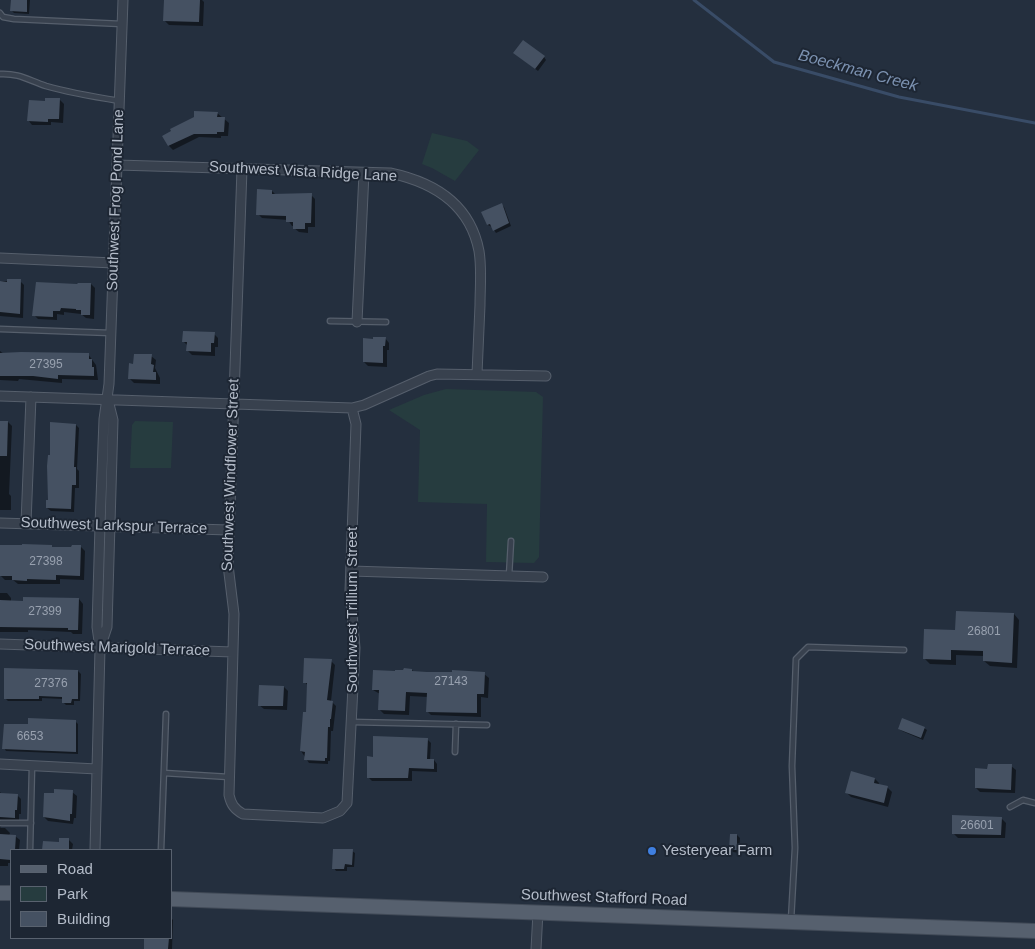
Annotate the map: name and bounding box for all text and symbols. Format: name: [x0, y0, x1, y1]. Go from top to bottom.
water label: Boeckman Creek: [796, 46, 920, 96]
street label: Southwest Frog Pond Lane: [104, 109, 128, 291]
street label: Southwest Vista Ridge Lane: [209, 158, 397, 186]
house number: 27395: [29, 358, 63, 372]
street label: Southwest Windflower Street: [219, 378, 243, 572]
street label: Southwest Larkspur Terrace: [20, 514, 208, 538]
street label: Southwest Trillium Street: [344, 527, 362, 693]
house number: 27398: [29, 555, 63, 569]
house number: 27399: [28, 605, 62, 619]
house number: 26801: [967, 625, 1001, 639]
street label: Southwest Marigold Terrace: [24, 636, 210, 660]
house number: 27143: [434, 675, 468, 689]
house number: 27376: [34, 677, 68, 691]
house number: 6653: [17, 730, 43, 744]
house number: 26601: [960, 819, 994, 833]
place label: Yesteryear Farm: [662, 842, 772, 860]
marker: Yesteryear Farm: [646, 845, 658, 857]
legend: [10, 849, 172, 939]
text: Road: [57, 860, 93, 877]
text: Park: [57, 885, 88, 902]
street label: Southwest Stafford Road: [520, 886, 688, 910]
text: Building: [57, 910, 110, 927]

